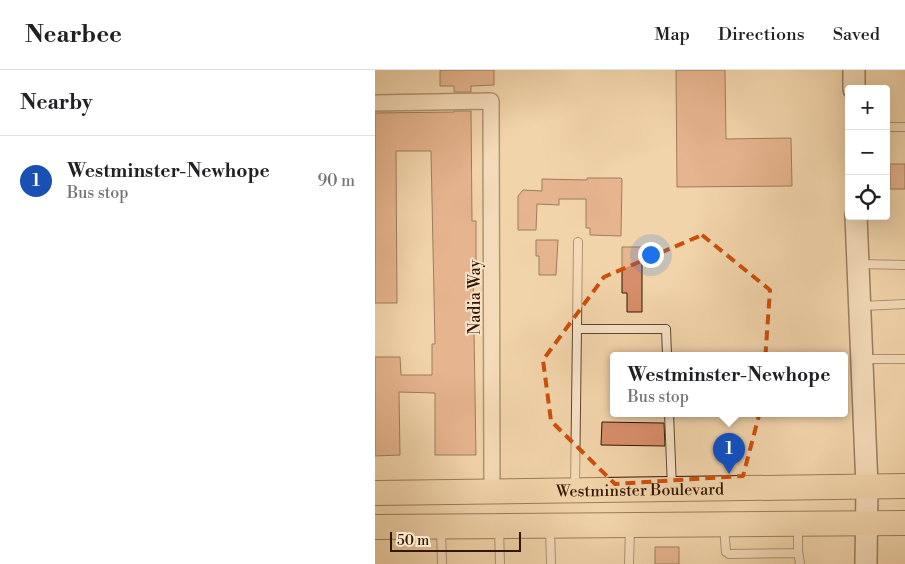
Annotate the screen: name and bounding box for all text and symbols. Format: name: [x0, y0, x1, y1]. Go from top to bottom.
text: Nearbee: [25, 20, 122, 50]
text: Map: [654, 23, 690, 46]
text: Directions: [718, 23, 805, 46]
text: Saved: [833, 23, 880, 46]
map controls: [845, 85, 890, 220]
button: +: [845, 85, 890, 130]
text: Nearby: [20, 90, 93, 116]
button: −: [845, 130, 890, 175]
text: Westminster-Newhope: [67, 159, 270, 183]
text: 1: [32, 171, 40, 191]
text: 90 m: [317, 171, 355, 191]
button: locate: [845, 175, 890, 220]
text: Bus stop: [67, 183, 129, 203]
your location: [638, 242, 664, 268]
street label: Nadia Way: [465, 259, 485, 334]
popup: [610, 352, 848, 417]
text: Westminster-Newhope: [628, 363, 830, 387]
text: Bus stop: [628, 387, 689, 407]
pin: 1: [713, 433, 745, 474]
street label: Westminster Boulevard: [555, 479, 724, 502]
scale bar: [390, 529, 521, 552]
text: 50 m: [397, 532, 429, 550]

